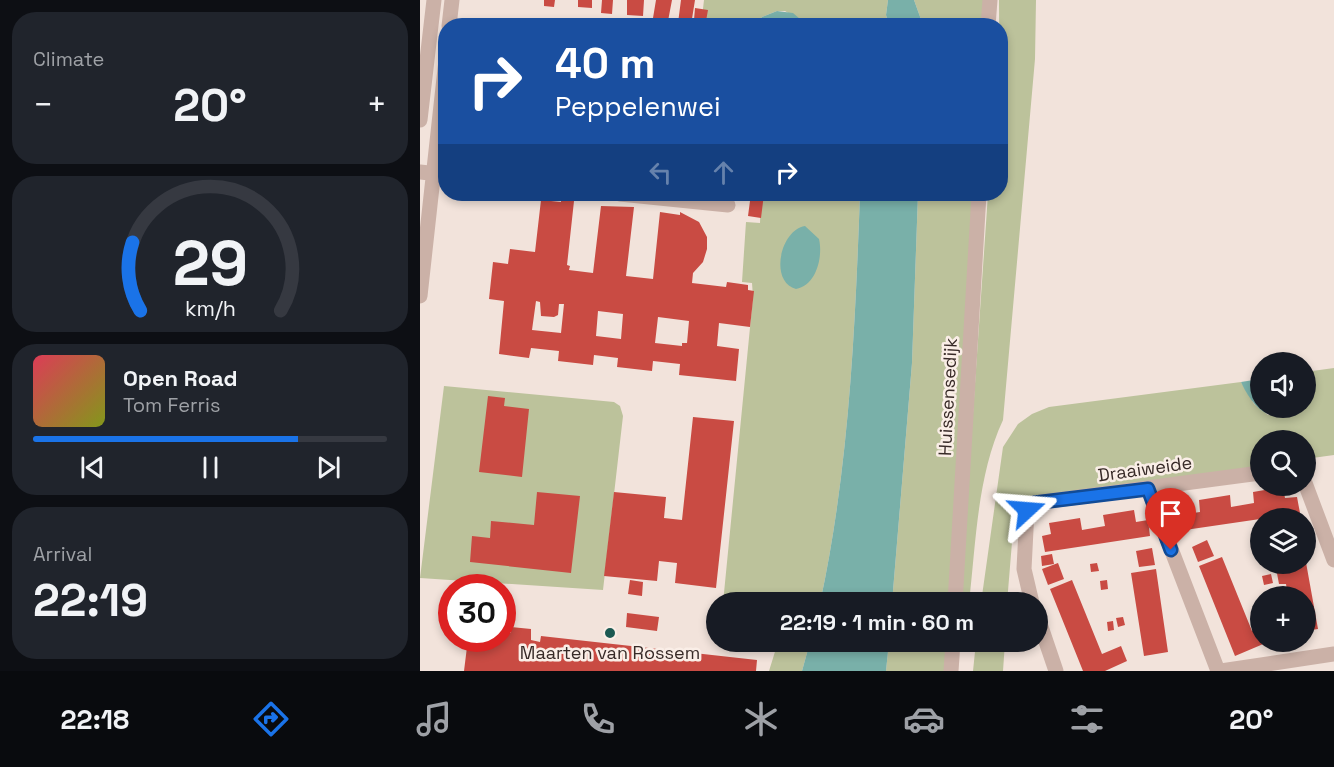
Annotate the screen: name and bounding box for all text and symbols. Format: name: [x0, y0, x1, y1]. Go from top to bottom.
text: 40 m: [555, 37, 655, 90]
icon: right: [456, 42, 534, 120]
text: Climate: [33, 46, 104, 72]
text: 20°: [173, 77, 247, 134]
text: −: [33, 84, 53, 126]
text: +: [367, 84, 387, 126]
text: Peppelenwei: [555, 89, 721, 124]
icon: left: [644, 156, 677, 189]
icon: ahead: [707, 156, 740, 189]
icon: right: [770, 156, 803, 189]
text: 29: [172, 224, 248, 303]
text: km/h: [184, 295, 236, 322]
street label: Huissensedijk: [933, 337, 962, 457]
map controls: [1250, 352, 1316, 652]
button: sound: [1250, 352, 1316, 418]
text: Open Road: [123, 364, 238, 392]
text: Tom Ferris: [123, 392, 221, 418]
button: search: [1250, 430, 1316, 496]
street label: Draaiweide: [1096, 450, 1194, 487]
icon: previous: [76, 451, 109, 484]
icon: pause: [194, 451, 227, 484]
icon: next: [312, 451, 345, 484]
position arrow: [995, 478, 1059, 542]
pin: [1145, 488, 1196, 550]
icon: arrive: [1154, 497, 1187, 530]
button: layers: [1250, 508, 1316, 574]
text: Arrival: [33, 541, 92, 567]
text: 22:19: [33, 572, 148, 629]
speed limit sign: 30: [438, 574, 516, 652]
button: +: [1250, 586, 1316, 652]
text: 22:19 · 1 min · 60 m: [780, 608, 974, 636]
marker: Maarten van Rossem: [603, 626, 617, 640]
place label: Maarten van Rossem: [520, 641, 700, 664]
icon: directions: [250, 698, 292, 740]
icon: music: [413, 698, 455, 740]
icon: phone: [577, 698, 619, 740]
icon: climate: [740, 698, 782, 740]
icon: car: [903, 698, 945, 740]
icon: filters: [1066, 698, 1108, 740]
text: 22:18: [61, 702, 129, 737]
text: 20°: [1229, 702, 1273, 737]

